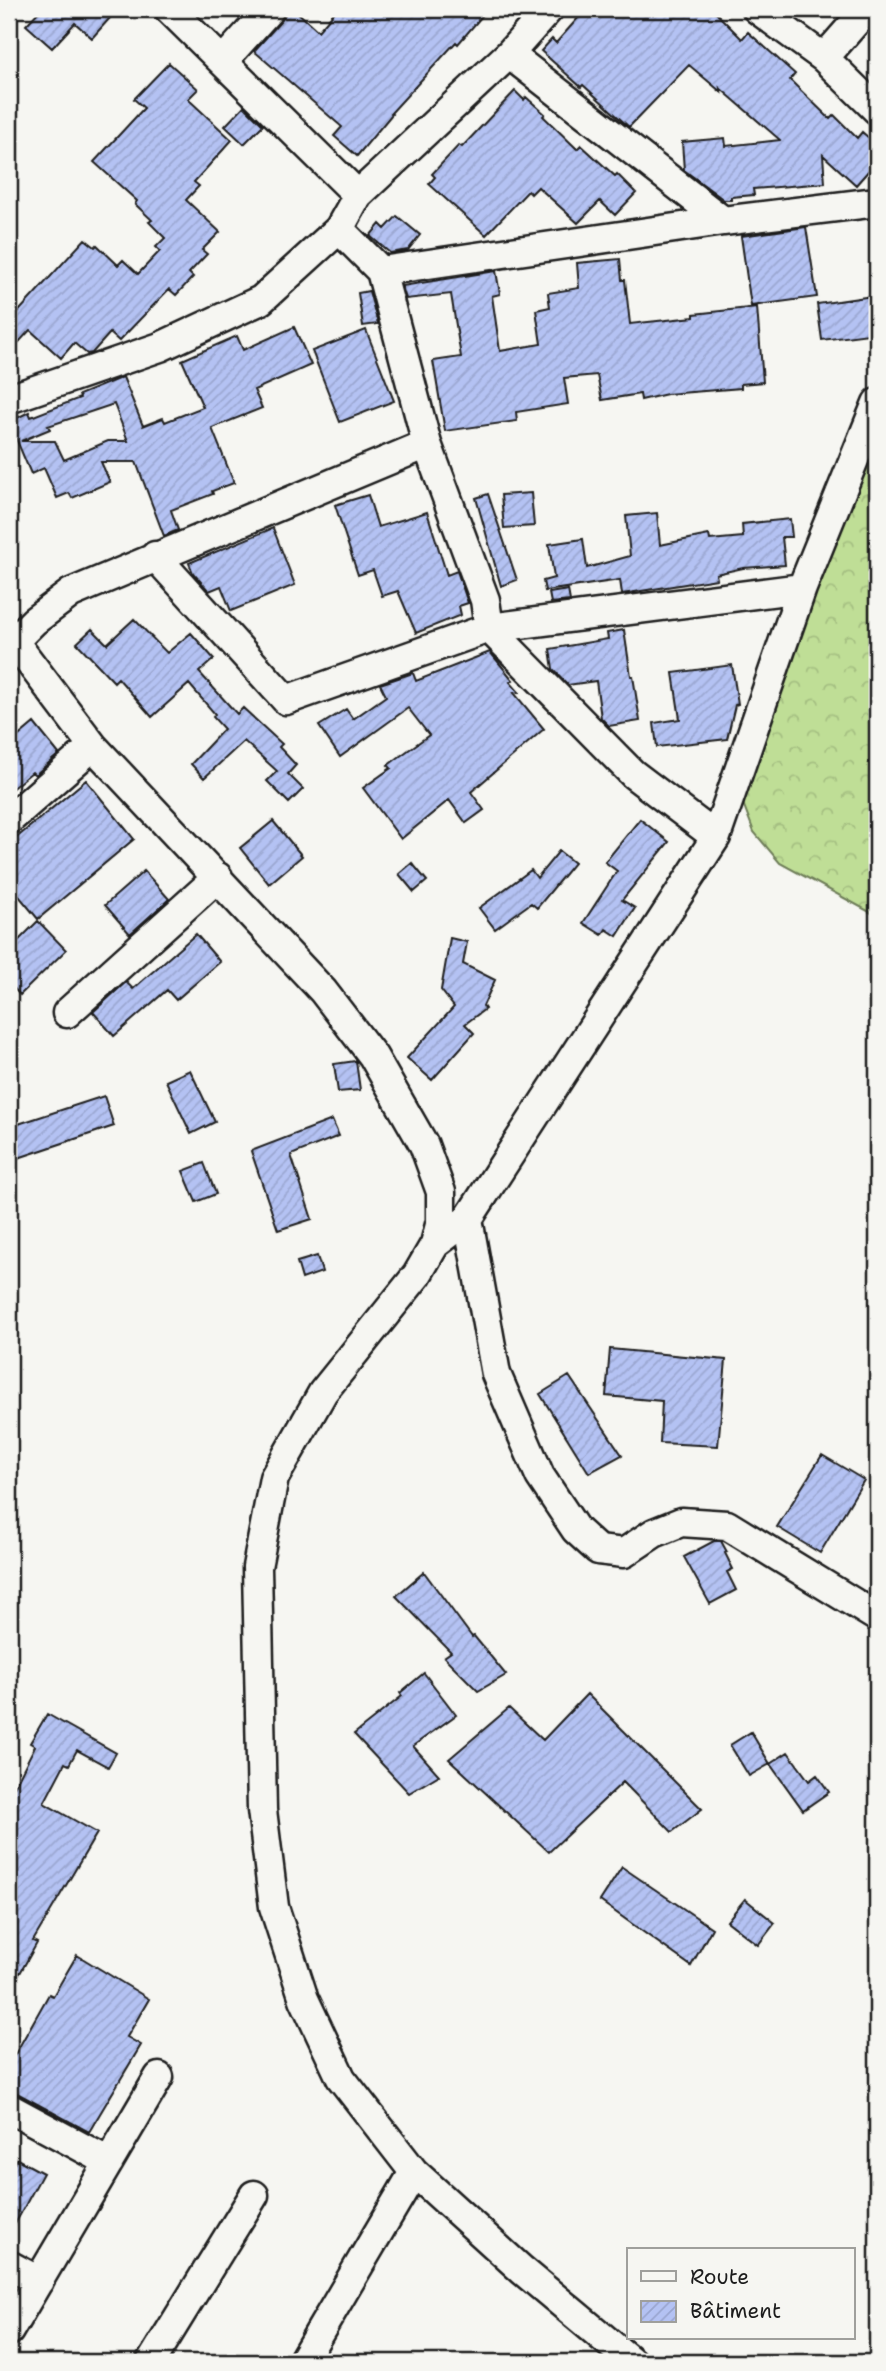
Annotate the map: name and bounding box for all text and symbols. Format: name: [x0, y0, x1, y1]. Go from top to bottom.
legend: [627, 2248, 854, 2340]
text: Route: [690, 2263, 749, 2291]
text: Bâtiment: [690, 2297, 781, 2325]

